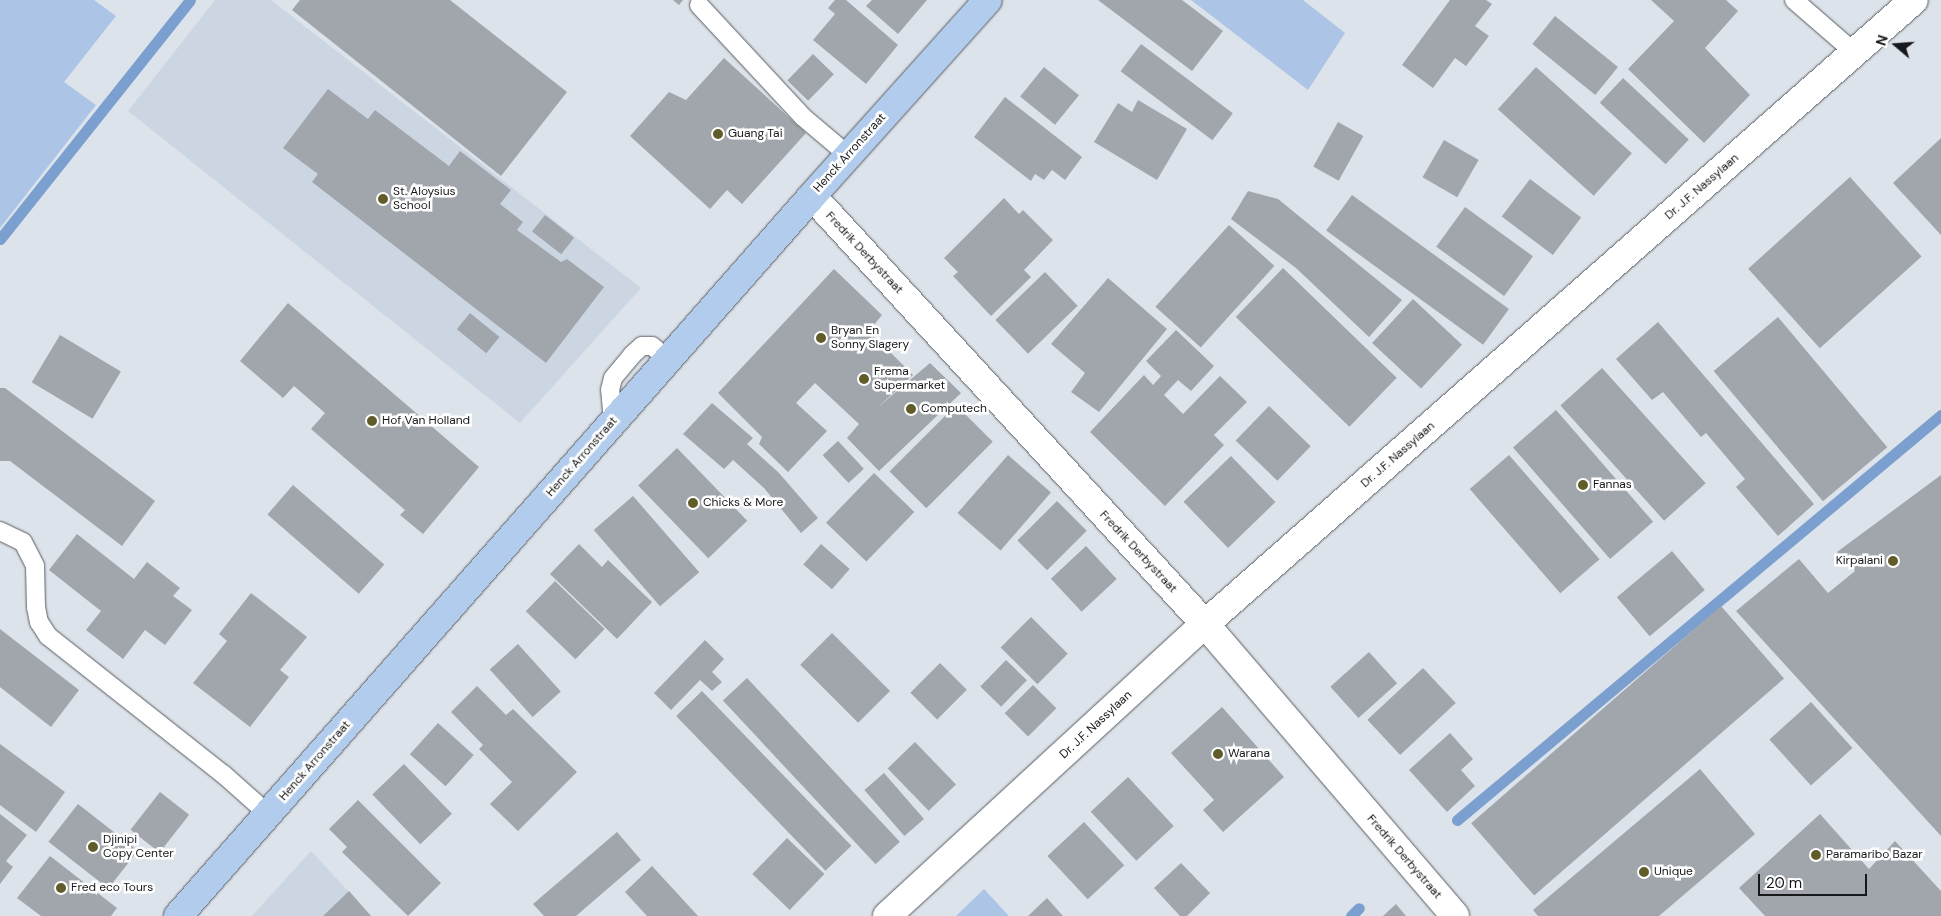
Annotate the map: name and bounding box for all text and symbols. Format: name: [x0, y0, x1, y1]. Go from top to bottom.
north arrow: [1871, 20, 1921, 70]
text: N: [1872, 33, 1892, 48]
street label: Henck Arronstraat: [811, 111, 889, 195]
place label: Guang Tai: [728, 127, 783, 141]
marker: Guang Tai: [712, 128, 724, 140]
street label: Dr. J.F. Nassylaan: [1662, 151, 1742, 223]
place label: St. Aloysius School: [393, 185, 456, 213]
marker: St. Aloysius School: [377, 193, 389, 205]
street label: Fredrik Derbystraat: [822, 209, 906, 297]
place label: Bryan En Sonny Slagery: [831, 324, 909, 352]
marker: Bryan En Sonny Slagery: [815, 332, 827, 344]
place label: Frema Supermarket: [874, 365, 945, 393]
marker: Frema Supermarket: [858, 373, 870, 385]
place label: Computech: [921, 402, 987, 416]
marker: Computech: [905, 403, 917, 415]
place label: Hof Van Holland: [382, 414, 470, 428]
street label: Henck Arronstraat: [543, 414, 621, 500]
marker: Hof Van Holland: [366, 415, 378, 427]
street label: Dr. J.F. Nassylaan: [1358, 419, 1438, 491]
place label: Fannas: [1593, 478, 1632, 492]
marker: Fannas: [1577, 479, 1589, 491]
place label: Chicks & More: [703, 496, 783, 510]
marker: Chicks & More: [687, 497, 699, 509]
street label: Fredrik Derbystraat: [1096, 508, 1180, 596]
place label: Kirpalani: [1836, 554, 1883, 568]
marker: Kirpalani: [1887, 555, 1899, 567]
street label: Dr. J.F. Nassylaan: [1057, 688, 1135, 762]
street label: Henck Arronstraat: [276, 718, 354, 804]
place label: Warana: [1228, 747, 1270, 761]
marker: Warana: [1212, 748, 1224, 760]
street label: Fredrik Derbystraat: [1364, 812, 1444, 902]
place label: Djinipi Copy Center: [103, 833, 174, 861]
marker: Djinipi Copy Center: [87, 841, 99, 853]
place label: Paramaribo Bazar: [1826, 848, 1923, 862]
marker: Paramaribo Bazar: [1810, 849, 1822, 861]
scale bar: [1761, 864, 1870, 896]
place label: Unique: [1654, 865, 1693, 879]
marker: Unique: [1638, 866, 1650, 878]
text: 20 m: [1766, 873, 1802, 893]
place label: Fred eco Tours: [71, 881, 153, 895]
marker: Fred eco Tours: [55, 882, 67, 894]

